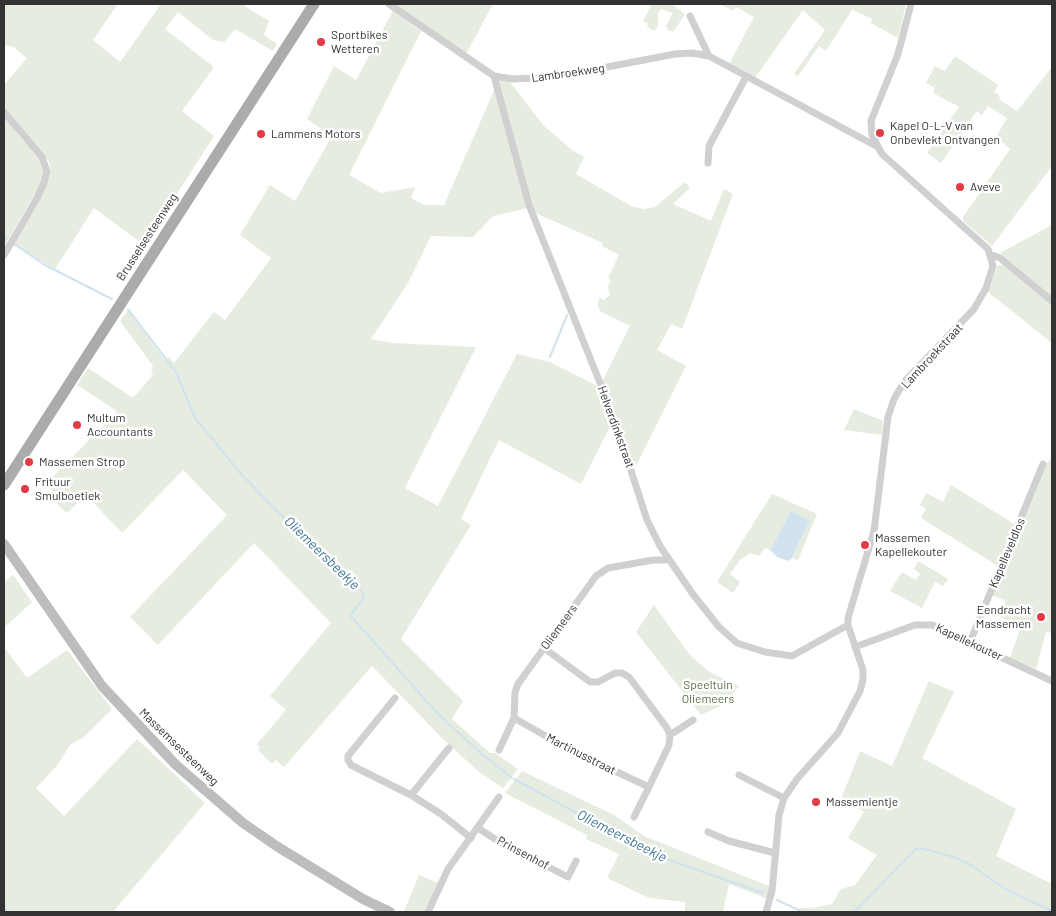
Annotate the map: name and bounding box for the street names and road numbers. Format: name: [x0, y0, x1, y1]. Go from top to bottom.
street label: Lambroekweg: [530, 61, 606, 85]
street label: Brusselsesteenweg: [113, 191, 181, 283]
street label: Lambroekstraat: [898, 320, 966, 392]
street label: Helverdinkstraat: [594, 384, 638, 470]
street label: Kapelleveldlos: [986, 516, 1028, 590]
street label: Oliemeers: [538, 602, 580, 652]
street label: Kapellekouter: [933, 620, 1005, 664]
street label: Massemsesteenweg: [136, 705, 222, 789]
street label: Martinusstraat: [544, 730, 618, 778]
street label: Prinsenhof: [495, 833, 551, 873]

